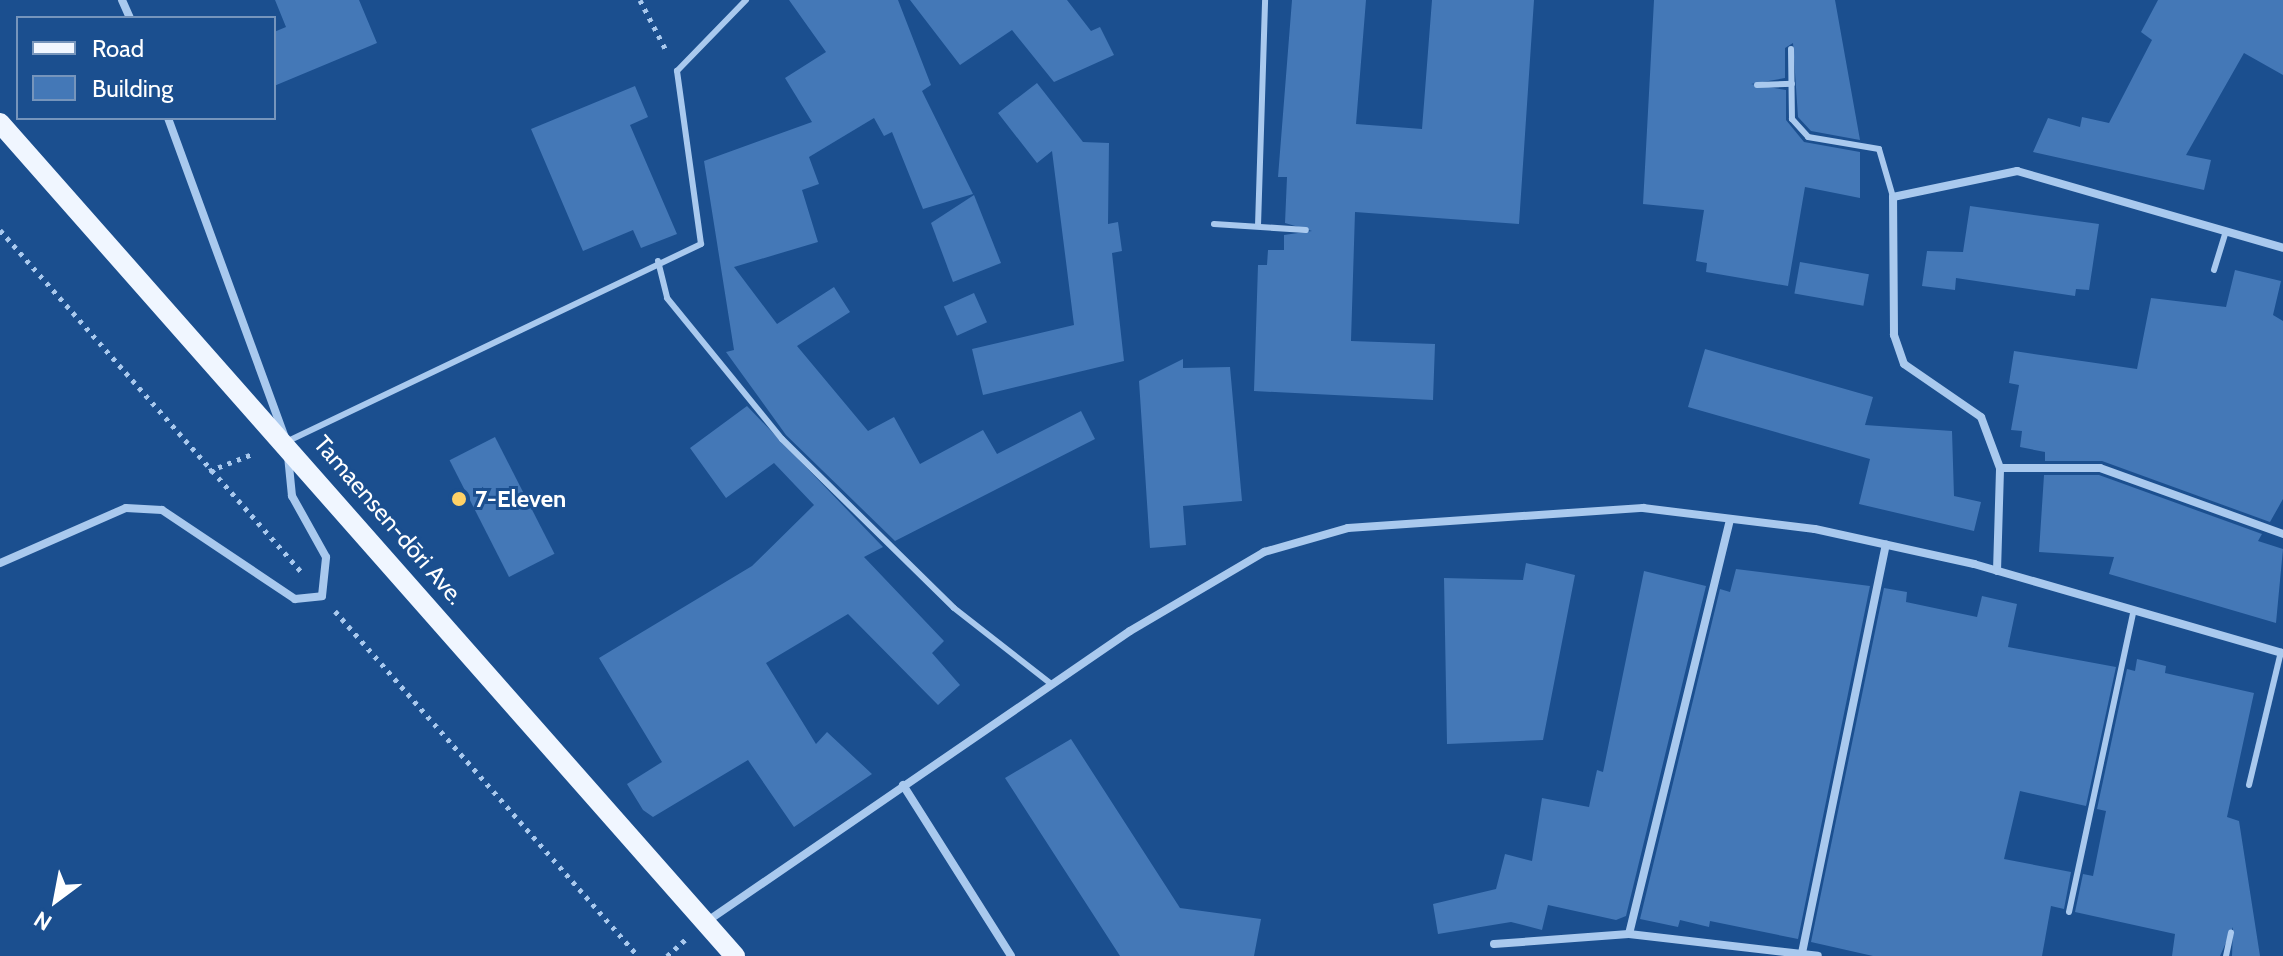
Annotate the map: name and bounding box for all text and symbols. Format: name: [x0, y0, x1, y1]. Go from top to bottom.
legend: [16, 16, 276, 120]
text: Road: [92, 34, 144, 63]
text: Building: [92, 74, 173, 103]
street label: Tamaensen-dōri Ave.: [308, 430, 470, 610]
place label: 7-Eleven: [475, 485, 566, 513]
marker: 7-Eleven: [450, 490, 468, 508]
north arrow: [16, 860, 96, 940]
text: N: [29, 905, 57, 936]

